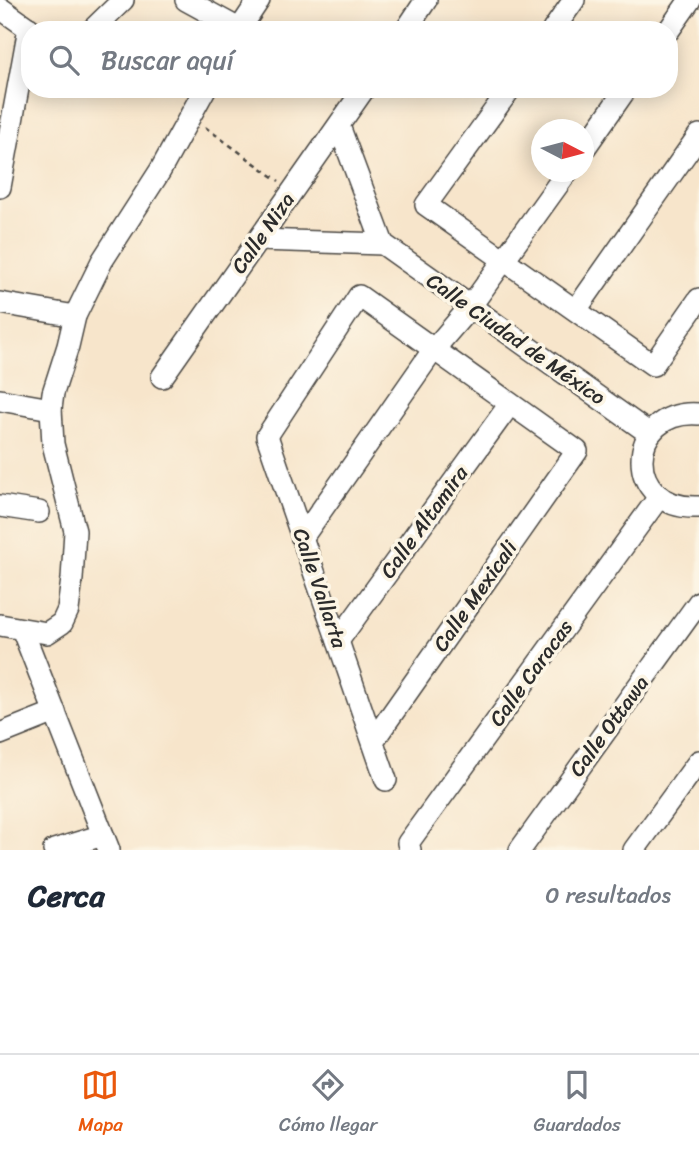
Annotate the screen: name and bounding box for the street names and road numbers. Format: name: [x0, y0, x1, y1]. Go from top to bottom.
street label: Calle Niza: [221, 184, 305, 282]
street label: Calle Ciudad de México: [418, 263, 614, 416]
street label: Calle Altamira: [370, 457, 479, 587]
street label: Calle Vallarta: [282, 523, 358, 654]
street label: Calle Mexicali: [422, 531, 528, 660]
street label: Calle Caracas: [479, 611, 583, 735]
street label: Calle Ottawa: [559, 667, 659, 785]

